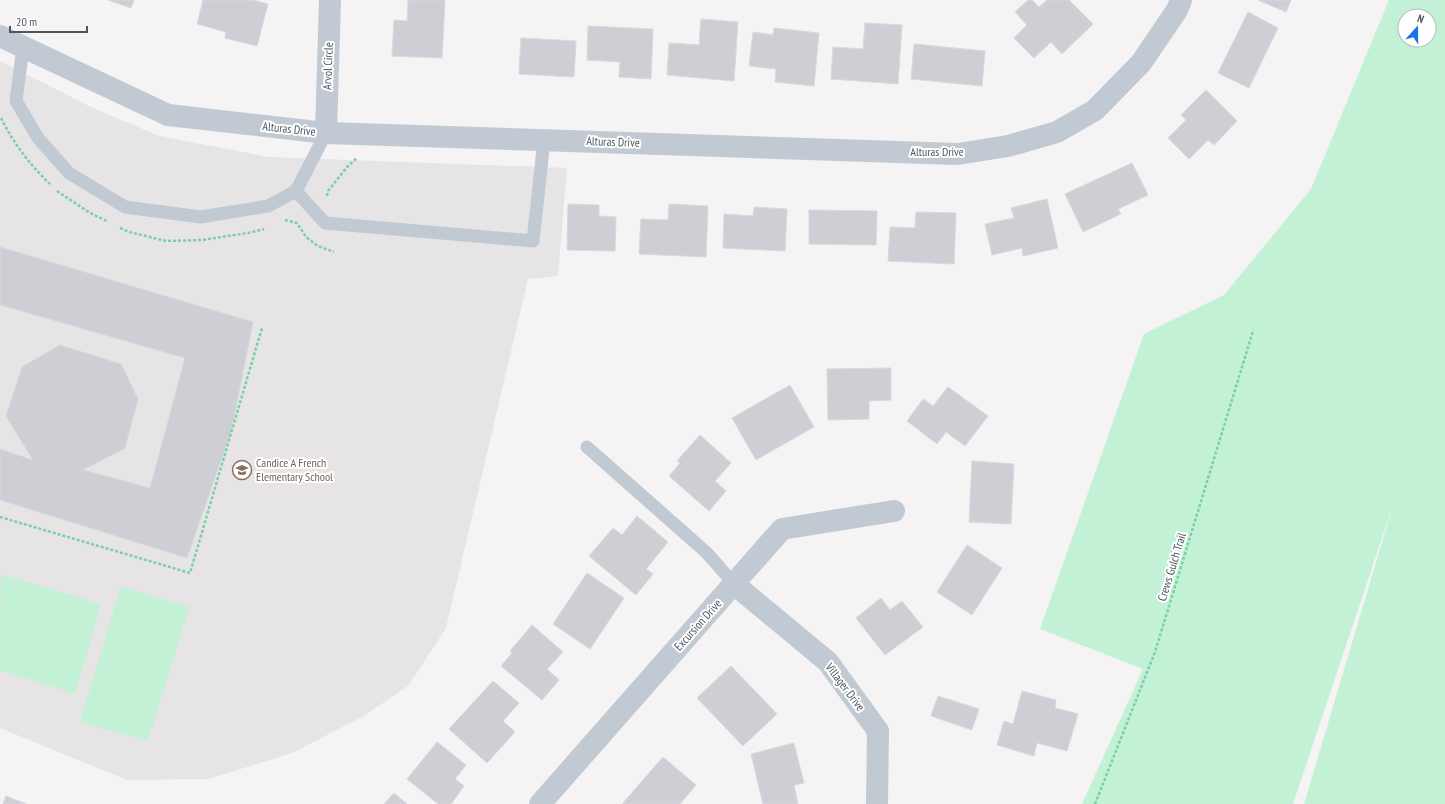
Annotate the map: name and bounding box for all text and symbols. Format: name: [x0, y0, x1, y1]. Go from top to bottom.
scale bar: [10, 8, 87, 34]
north arrow: [1397, 8, 1437, 48]
text: N: [1415, 11, 1426, 26]
text: 20 m: [16, 14, 37, 29]
street label: Arvol Circle: [319, 42, 336, 90]
street label: Alturas Drive: [262, 118, 316, 139]
street label: Alturas Drive: [586, 133, 640, 150]
street label: Alturas Drive: [910, 144, 964, 159]
place label: Candice A French Elementary School: [256, 455, 333, 484]
school or university icon: Candice A French Elementary School: [231, 459, 253, 481]
street label: Crews Gulch Trail: [1154, 531, 1189, 603]
street label: Excursion Drive: [671, 596, 725, 653]
street label: Villager Drive: [822, 659, 868, 714]

